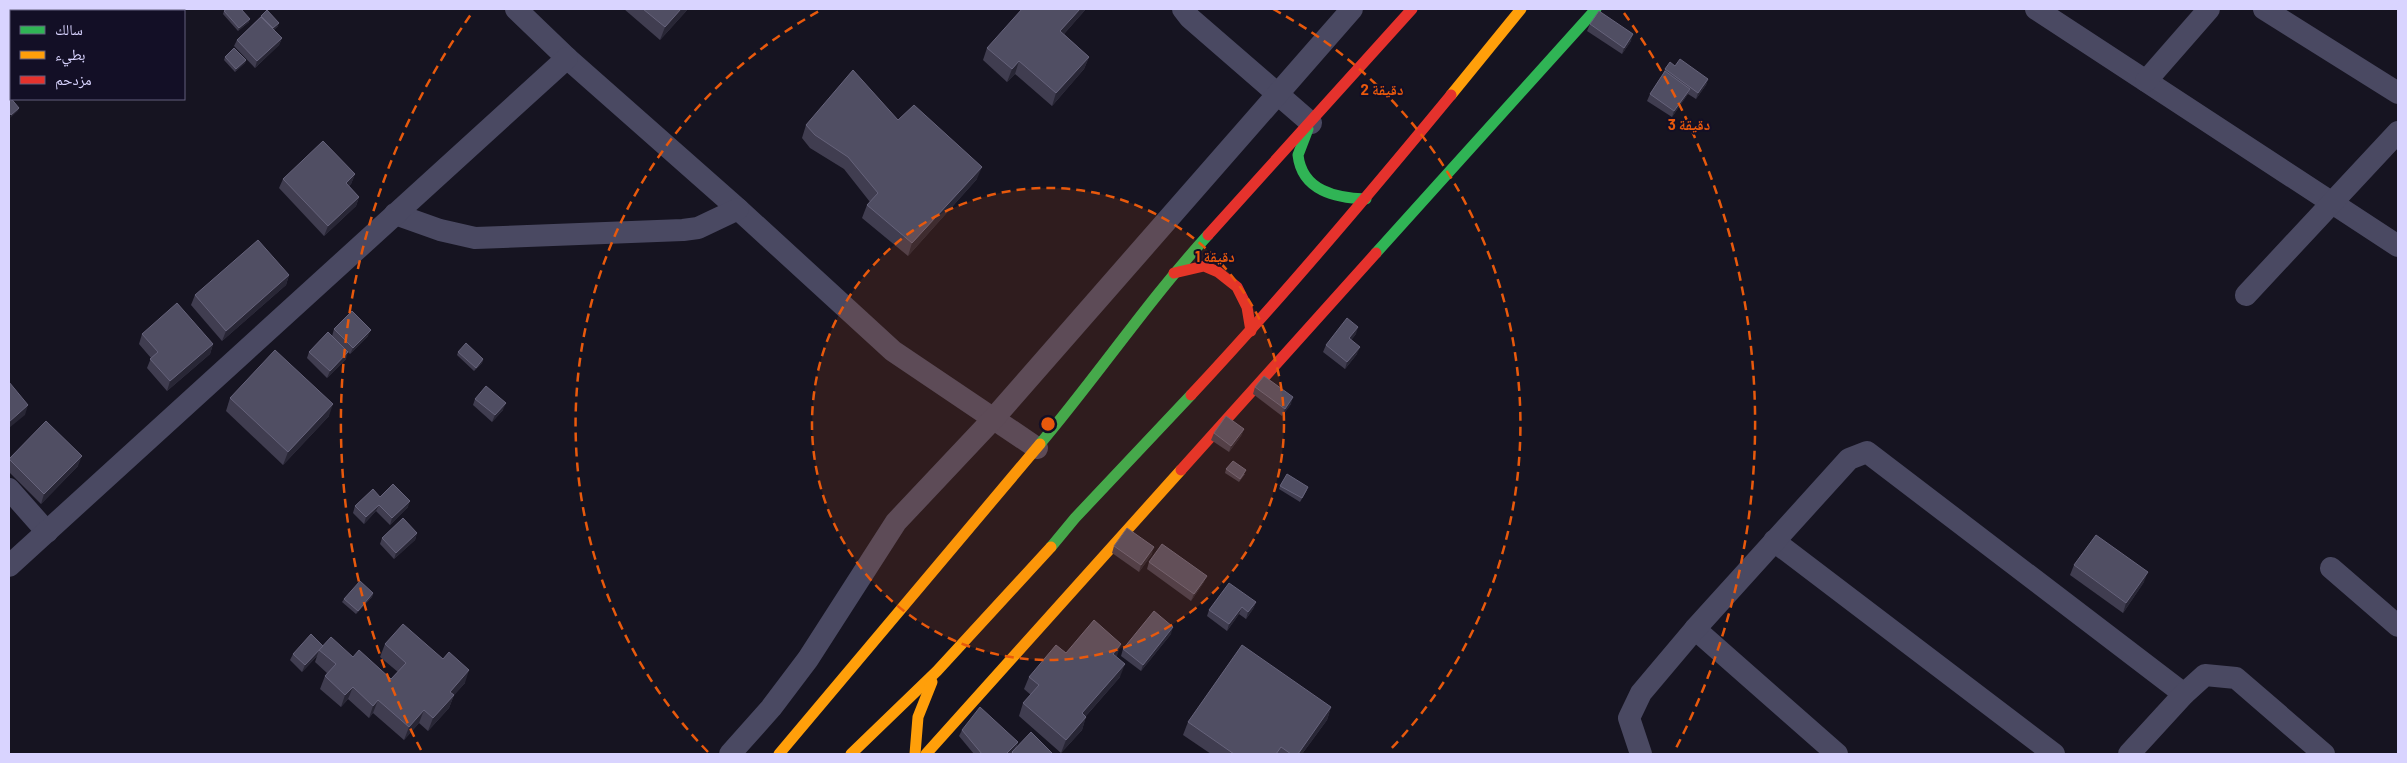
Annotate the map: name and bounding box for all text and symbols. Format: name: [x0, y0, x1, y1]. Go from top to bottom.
legend: [10, 10, 185, 100]
text: سالك: [55, 20, 83, 38]
text: بطيء: [55, 45, 85, 67]
text: مزدحم: [55, 70, 92, 90]
text: 2 دقيقة: [1361, 80, 1403, 98]
text: 3 دقيقة: [1668, 115, 1710, 133]
text: 1 دقيقة: [1195, 247, 1235, 265]
centre of rings: [1039, 415, 1057, 433]

